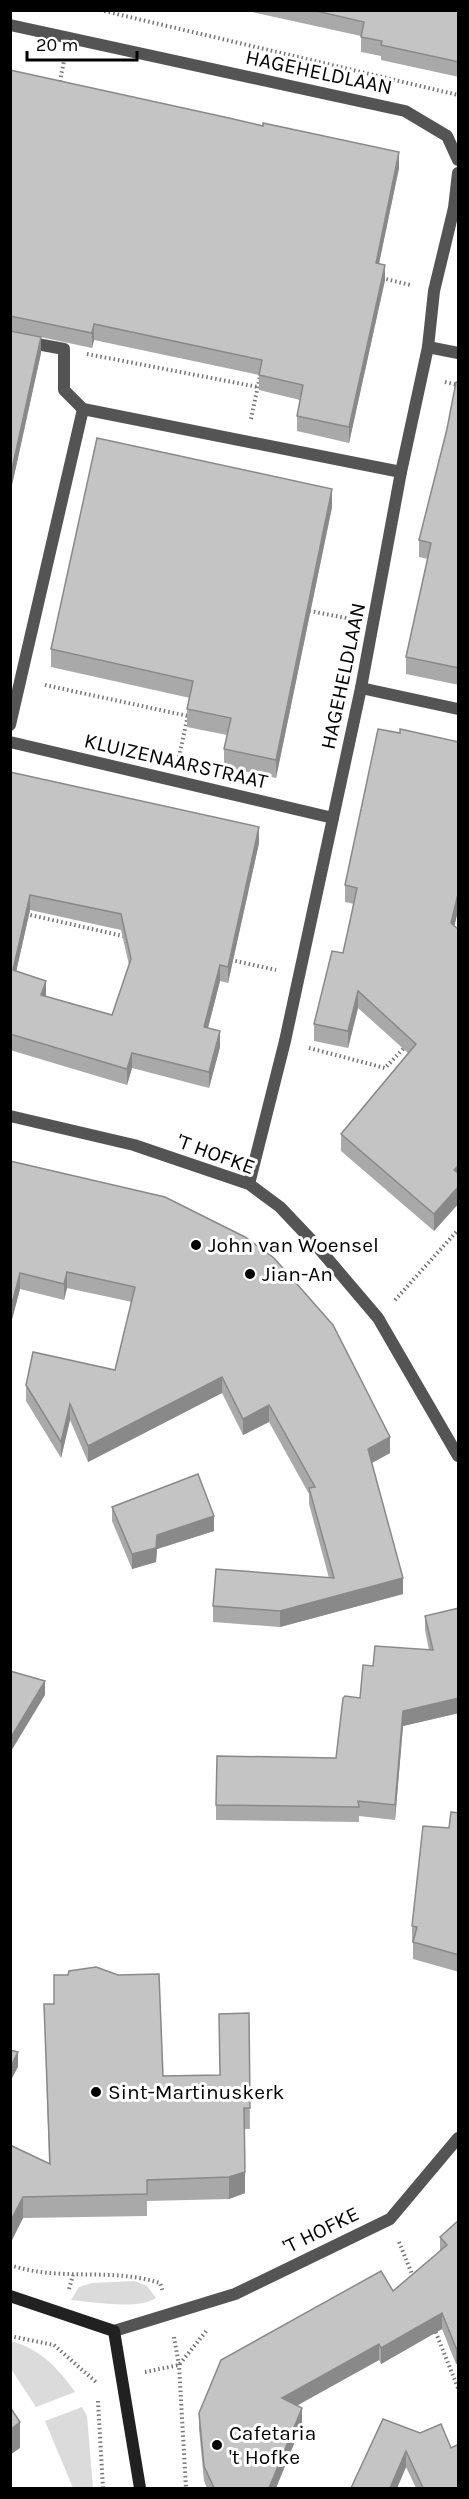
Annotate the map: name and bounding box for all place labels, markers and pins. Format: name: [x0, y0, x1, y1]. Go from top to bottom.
place label: John van Woensel: [208, 1233, 379, 1257]
marker: John van Woensel: [189, 1238, 203, 1252]
place label: Jian-An: [262, 1262, 333, 1286]
marker: Jian-An: [243, 1267, 257, 1281]
place label: Sint-Martinuskerk: [108, 2080, 285, 2104]
marker: Sint-Martinuskerk: [89, 2085, 103, 2099]
place label: Cafetaria 't Hofke: [229, 2421, 316, 2469]
marker: Cafetaria 't Hofke: [210, 2438, 224, 2452]

